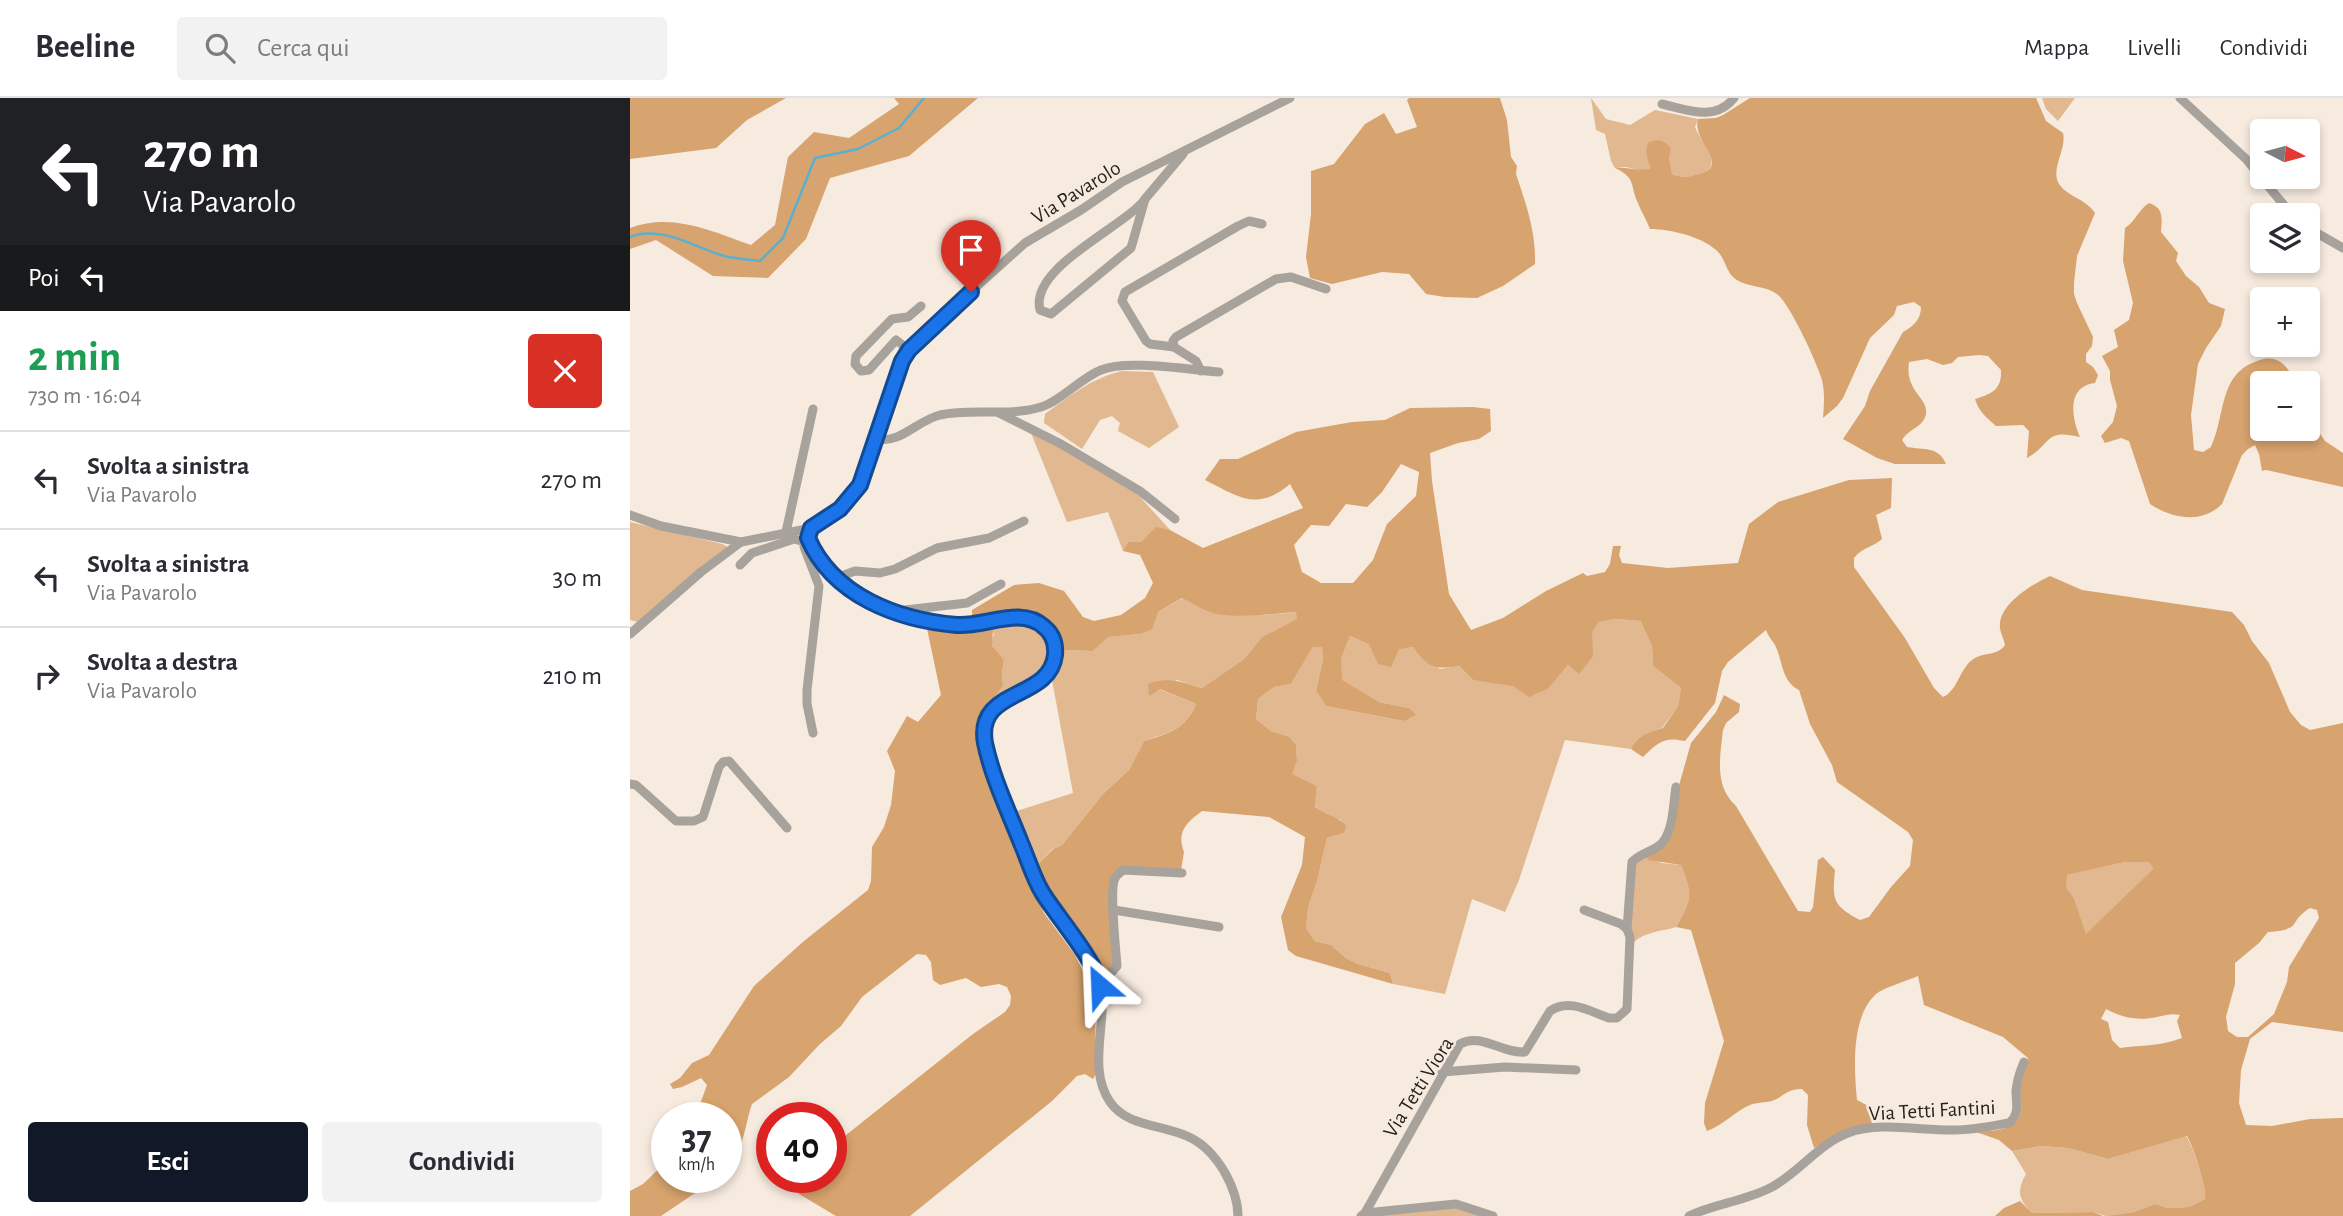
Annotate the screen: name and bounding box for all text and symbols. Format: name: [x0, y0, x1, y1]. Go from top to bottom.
search box: [177, 17, 667, 80]
icon: search: [201, 29, 239, 67]
text: Beeline: [35, 31, 135, 64]
text: Cerca qui: [257, 35, 350, 61]
text: Mappa: [2024, 36, 2089, 60]
text: Livelli: [2127, 36, 2182, 60]
text: Condividi: [2220, 36, 2308, 60]
north arrow: [2250, 119, 2320, 189]
map controls: [2250, 119, 2320, 441]
icon: left: [28, 126, 119, 217]
text: 270 m: [143, 128, 260, 177]
street label: Via Pavarolo: [1028, 157, 1124, 228]
text: Via Pavarolo: [143, 186, 296, 218]
button: layers: [2250, 203, 2320, 273]
pin: [941, 220, 1001, 292]
icon: arrive: [952, 231, 990, 269]
icon: left: [74, 259, 112, 297]
text: Poi: [28, 265, 60, 291]
button: +: [2250, 287, 2320, 357]
button: close: [528, 334, 602, 408]
text: 2 min: [28, 336, 121, 378]
button: −: [2250, 371, 2320, 441]
text: 730 m · 16:04: [28, 385, 141, 408]
text: Svolta a sinistra: [87, 453, 249, 479]
icon: left: [28, 461, 66, 499]
text: 270 m: [541, 467, 602, 493]
text: Via Pavarolo: [87, 484, 197, 507]
text: Svolta a sinistra: [87, 551, 249, 577]
icon: left: [28, 559, 66, 597]
text: 30 m: [552, 565, 602, 591]
text: Via Pavarolo: [87, 582, 197, 605]
text: Svolta a destra: [87, 649, 238, 675]
icon: right: [28, 657, 66, 695]
text: 210 m: [542, 663, 602, 689]
text: Via Pavarolo: [87, 680, 197, 703]
position arrow: [1063, 949, 1137, 1023]
street label: Via Tetti Viora: [1379, 1033, 1458, 1141]
street label: Via Tetti Fantini: [1868, 1097, 1996, 1124]
speed limit sign: 40: [756, 1102, 847, 1193]
text: 37: [681, 1121, 712, 1156]
button: Esci: [28, 1122, 308, 1202]
button: Condividi: [322, 1122, 602, 1202]
text: km/h: [678, 1156, 715, 1174]

